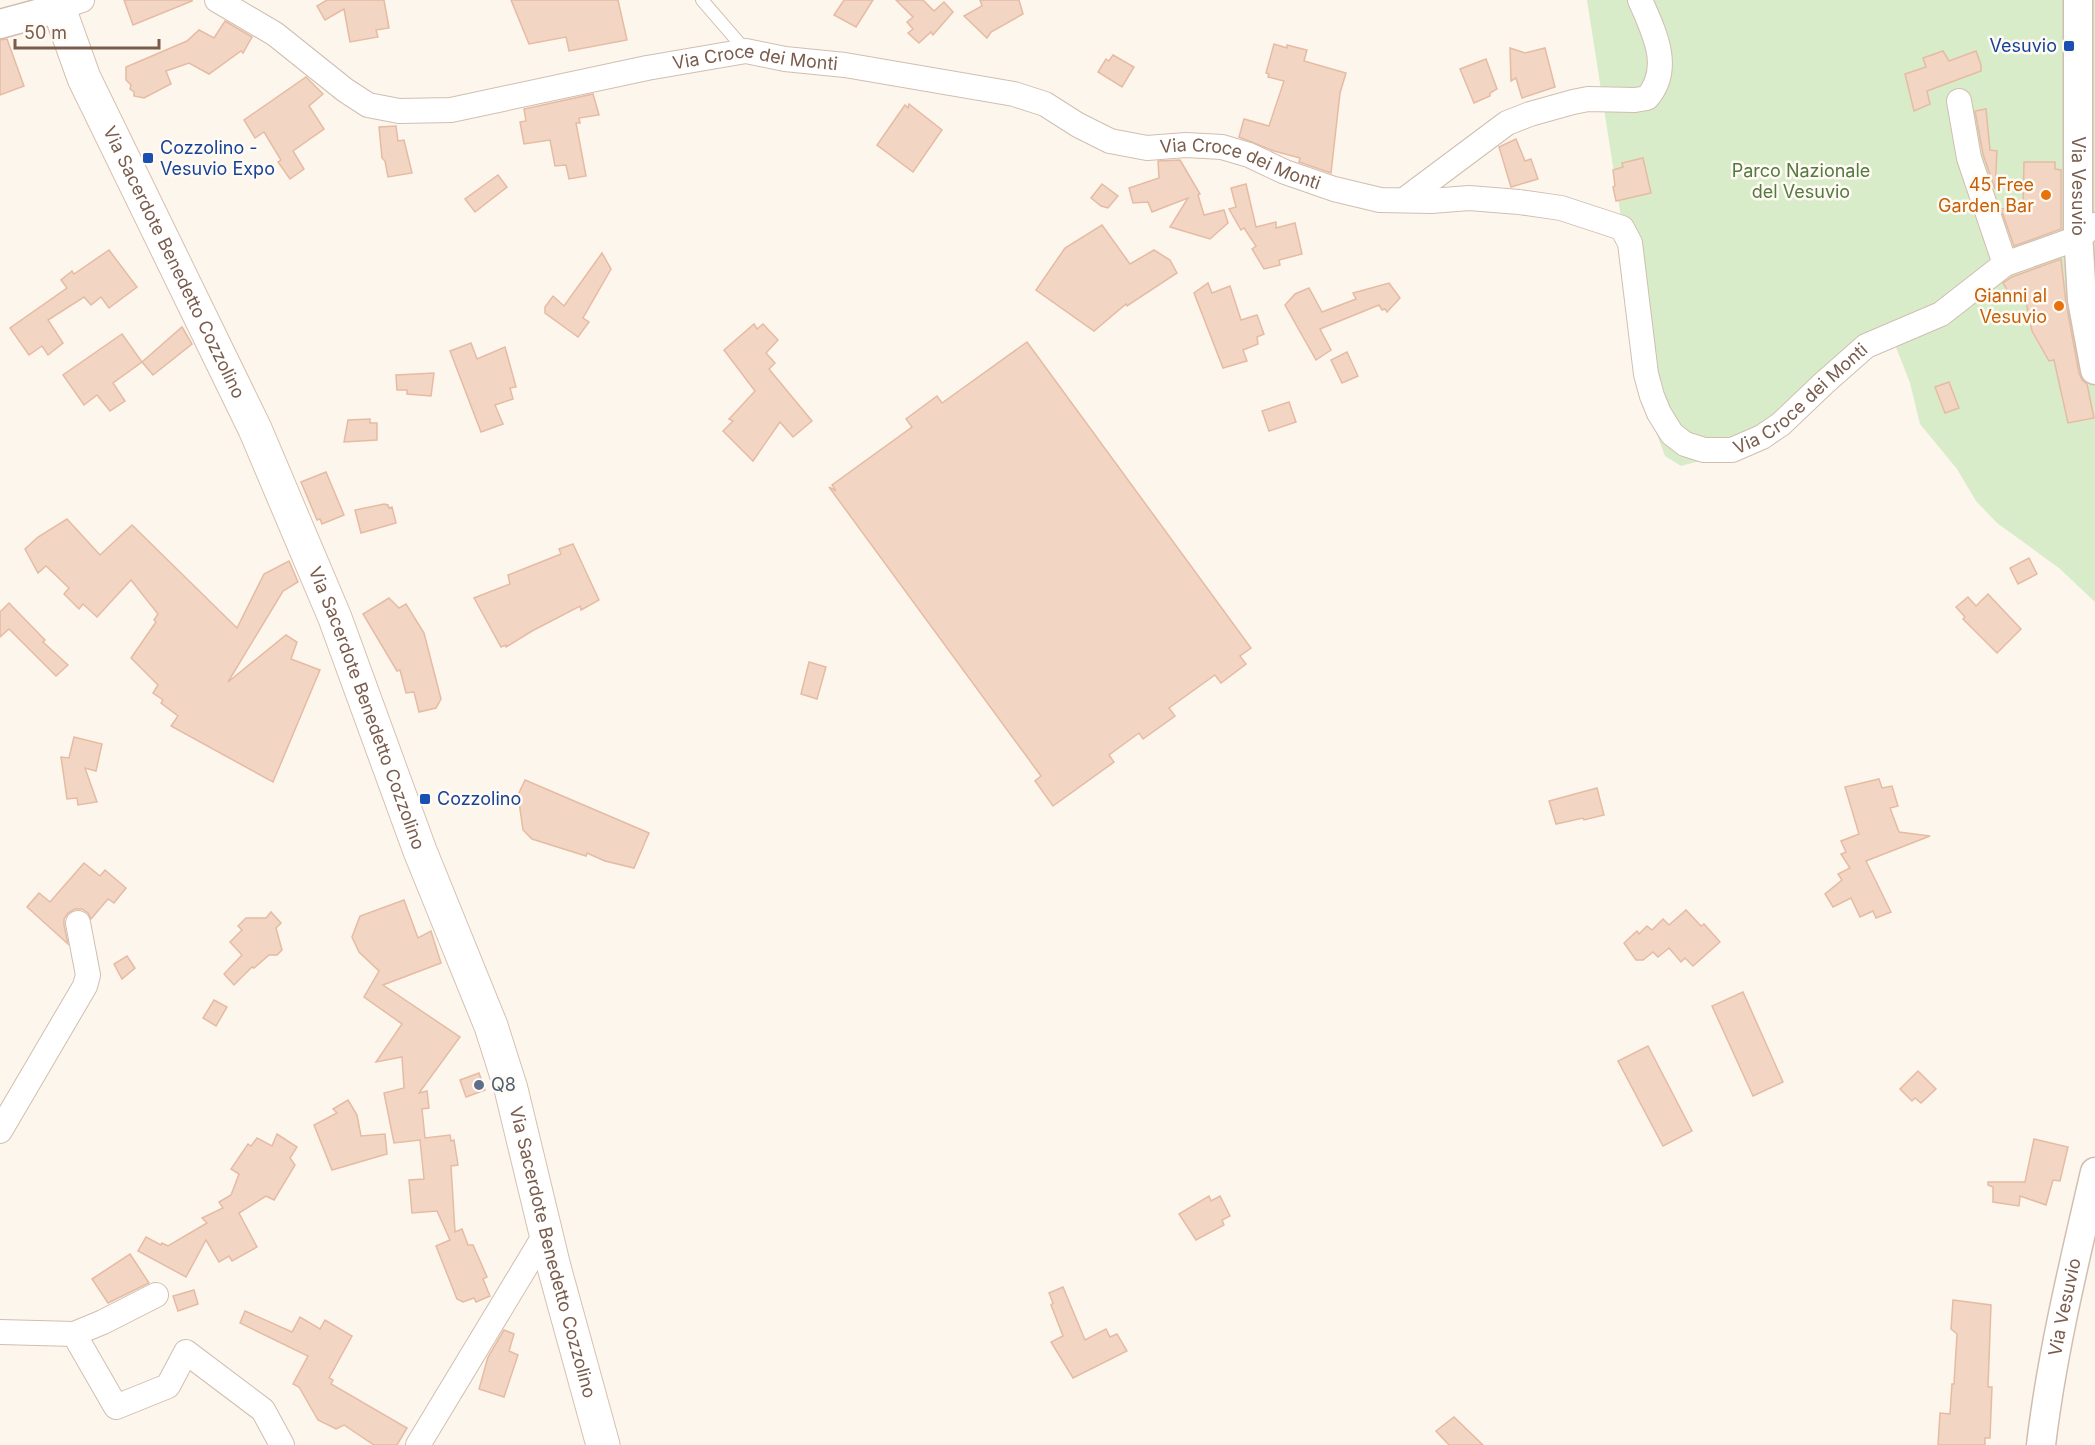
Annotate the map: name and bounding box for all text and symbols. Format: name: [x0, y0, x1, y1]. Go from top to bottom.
scale bar: [15, 12, 159, 50]
text: 50 m: [24, 22, 67, 43]
place label: Vesuvio: [1990, 35, 2057, 56]
marker: Vesuvio: [2062, 39, 2076, 53]
street label: Via Croce dei Monti: [671, 40, 839, 74]
street label: Via Sacerdote Benedetto Cozzolino: [99, 123, 249, 402]
street label: Via Croce dei Monti: [1159, 134, 1323, 194]
street label: Via Vesuvio: [2068, 136, 2089, 236]
place label: Cozzolino - Vesuvio Expo: [160, 137, 275, 179]
marker: Cozzolino - Vesuvio Expo: [141, 151, 155, 165]
park label: Parco Nazionale del Vesuvio: [1732, 160, 1870, 202]
place label: 45 Free Garden Bar: [1938, 174, 2034, 216]
marker: 45 Free Garden Bar: [2039, 188, 2053, 202]
place label: Gianni al Vesuvio: [1974, 285, 2047, 327]
marker: Gianni al Vesuvio: [2052, 299, 2066, 313]
street label: Via Croce dei Monti: [1730, 339, 1872, 458]
street label: Via Sacerdote Benedetto Cozzolino: [304, 563, 430, 852]
place label: Cozzolino: [437, 788, 521, 809]
marker: Cozzolino: [418, 792, 432, 806]
place label: Q8: [491, 1074, 516, 1095]
marker: Q8: [472, 1078, 486, 1092]
street label: Via Sacerdote Benedetto Cozzolino: [506, 1104, 601, 1400]
street label: Via Vesuvio: [2044, 1256, 2085, 1358]

